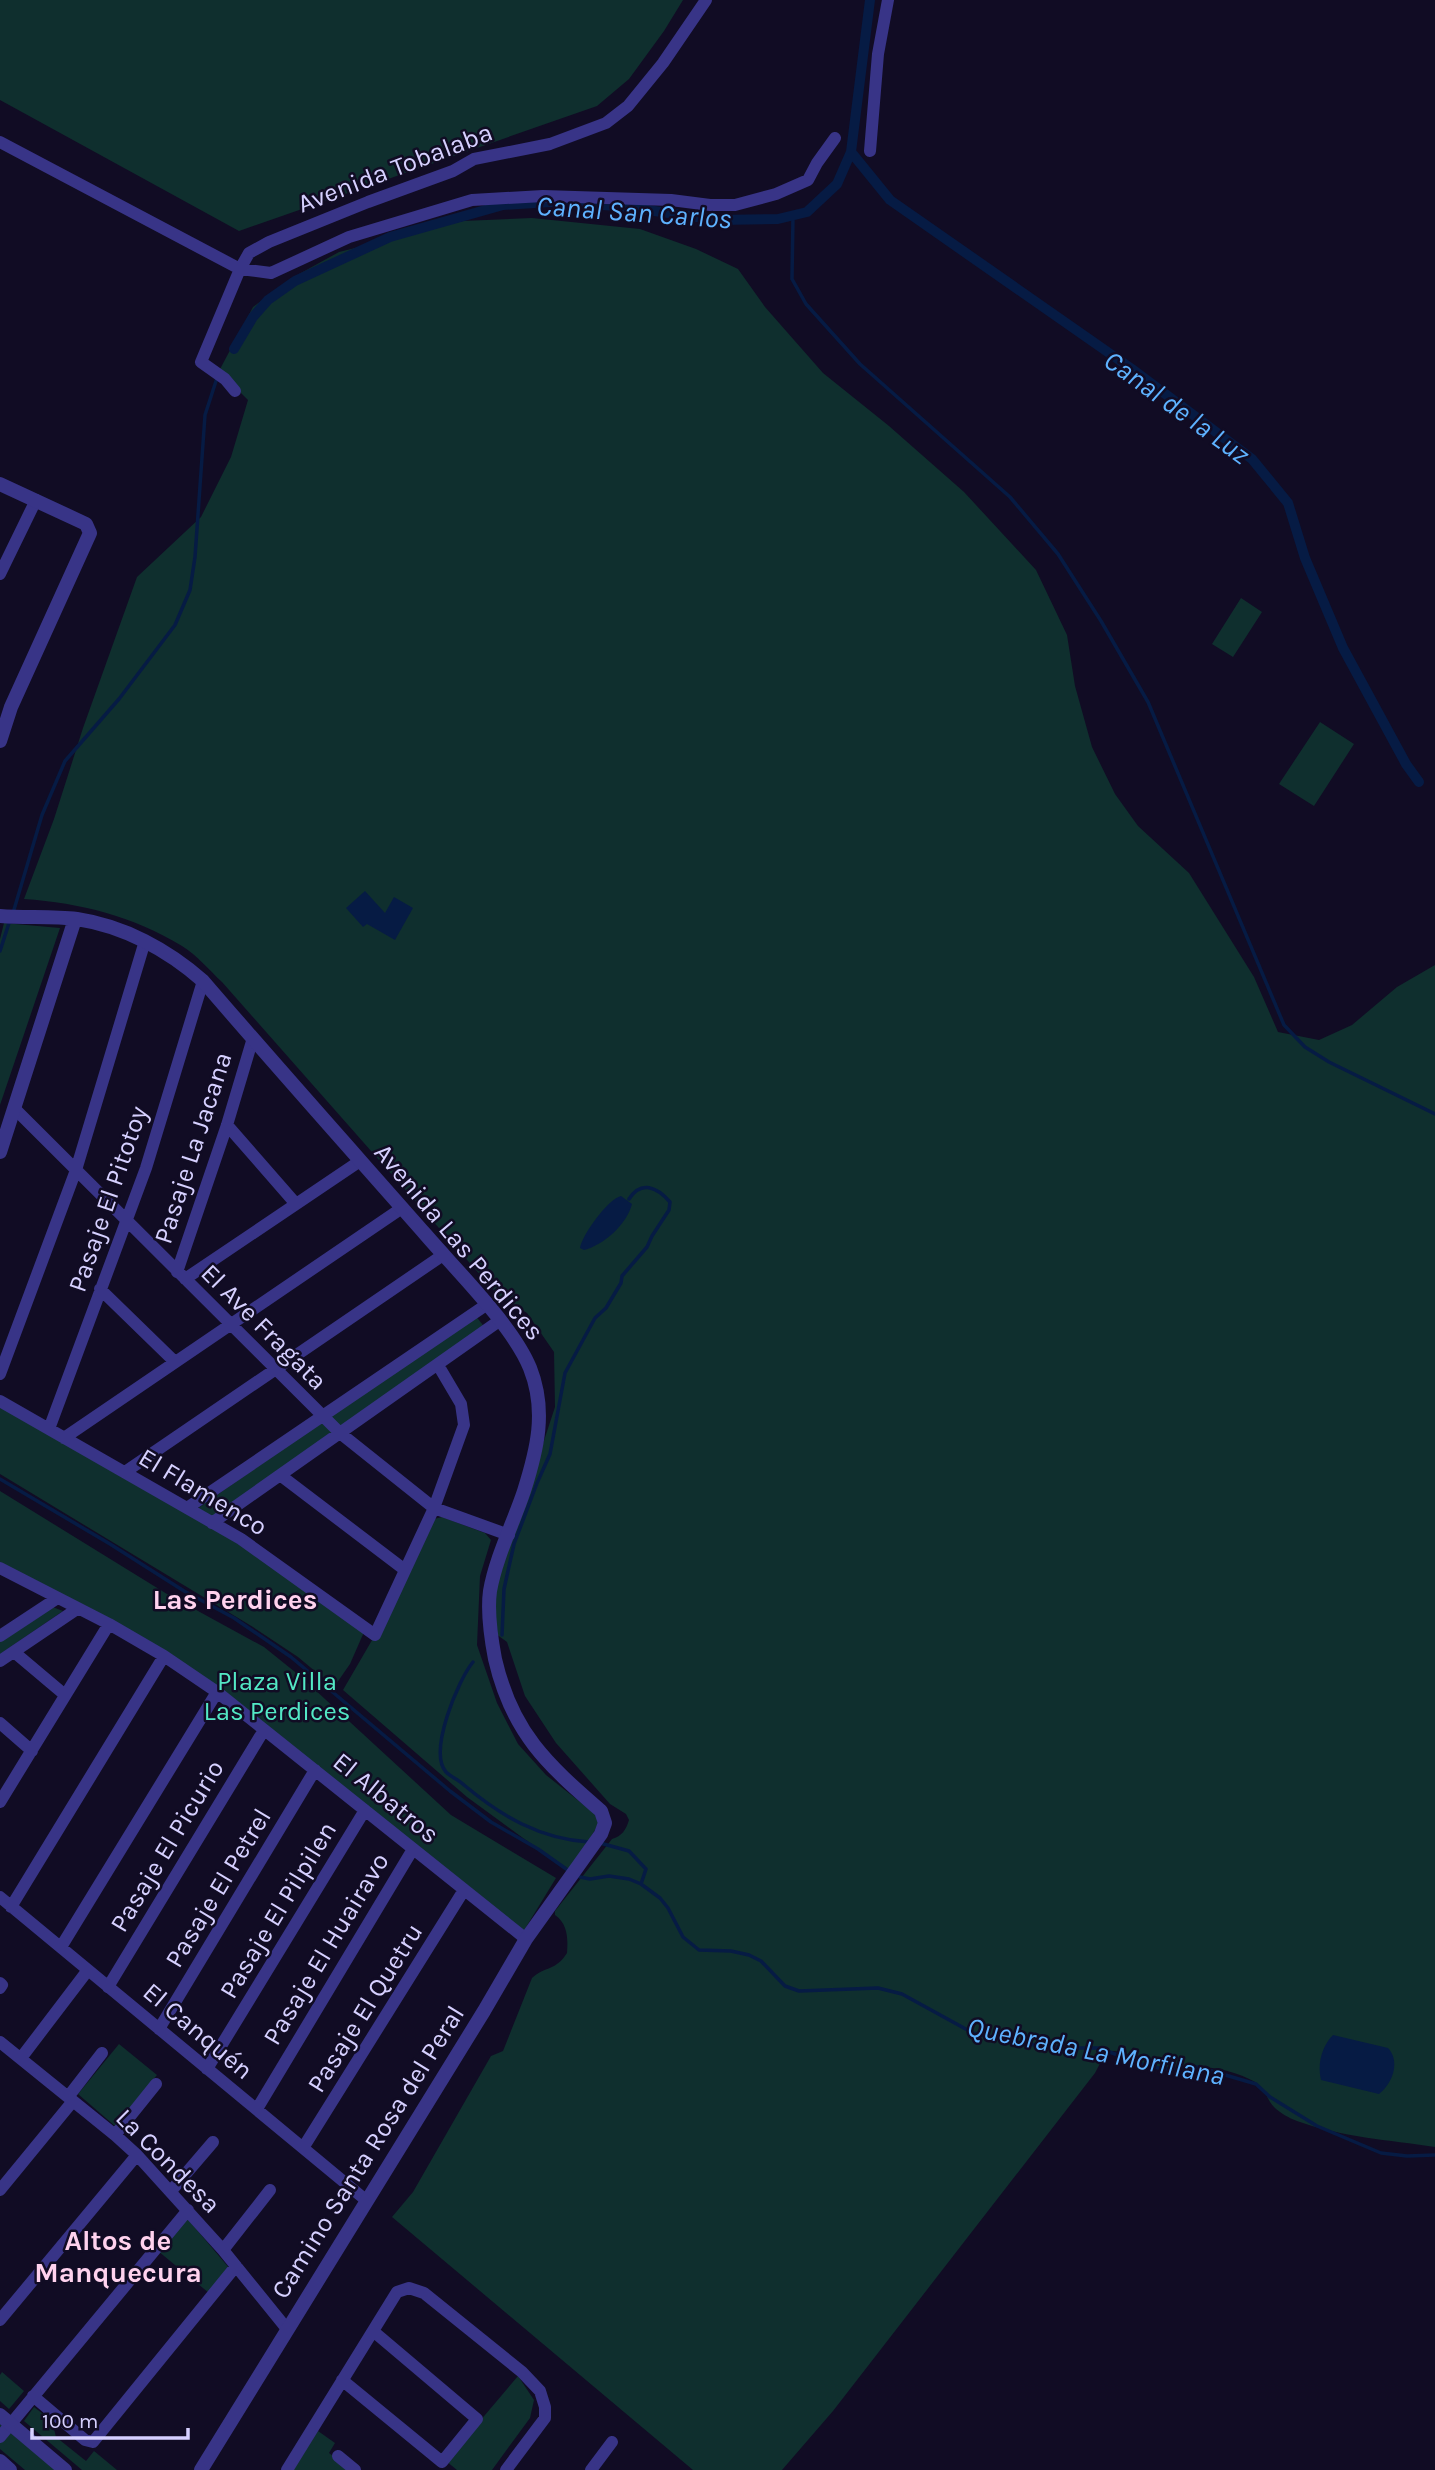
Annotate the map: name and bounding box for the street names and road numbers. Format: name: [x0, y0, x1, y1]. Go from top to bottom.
street label: Avenida Tobalaba: [293, 117, 497, 219]
street label: Pasaje La Jacana: [147, 1048, 239, 1248]
street label: Pasaje El Pitotoy: [62, 1102, 154, 1296]
street label: Avenida Las Perdices: [368, 1137, 550, 1347]
street label: El Ave Fragata: [195, 1258, 333, 1396]
street label: El Flamenco: [133, 1442, 273, 1542]
street label: El Albatros: [327, 1746, 445, 1850]
street label: Pasaje El Picurio: [103, 1754, 231, 1938]
street label: Pasaje El Petrel: [158, 1803, 278, 1973]
street label: Pasaje El Pilpilen: [213, 1816, 343, 2004]
street label: Pasaje El Huairavo: [256, 1847, 396, 2051]
street label: Pasaje El Quetru: [301, 1918, 429, 2098]
street label: El Canquén: [137, 1976, 259, 2086]
street label: Camino Santa Rosa del Peral: [265, 2000, 471, 2304]
street label: La Condesa: [109, 2102, 227, 2220]

